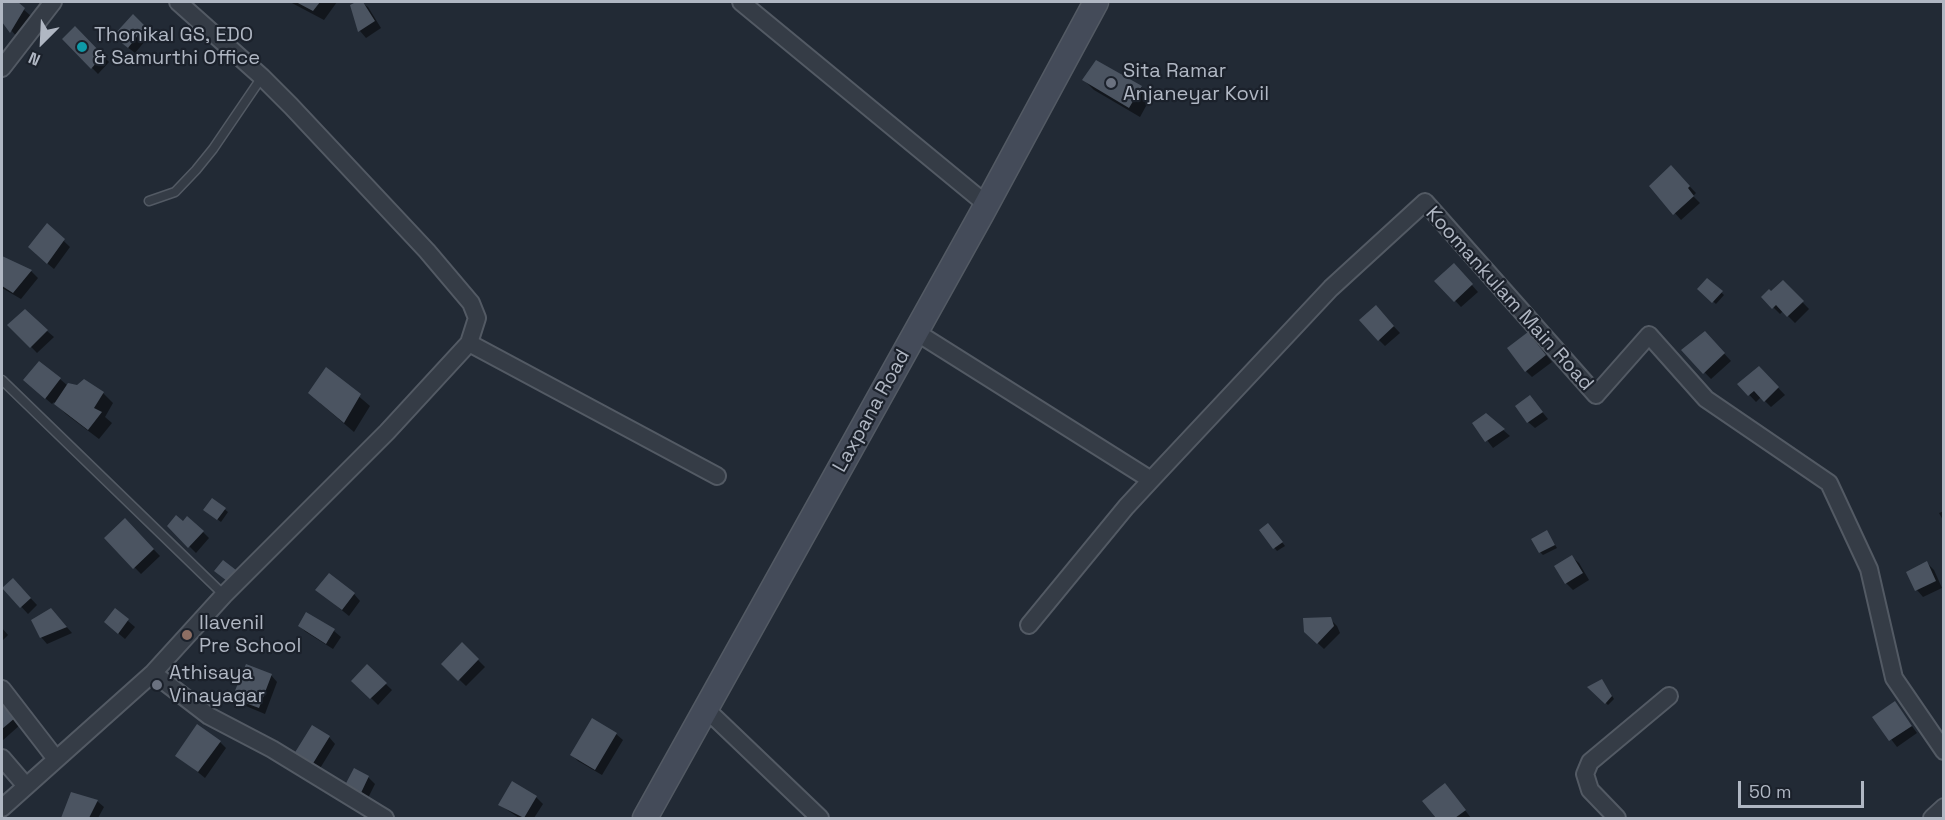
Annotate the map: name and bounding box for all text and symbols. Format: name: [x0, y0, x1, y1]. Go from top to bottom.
north arrow: [12, 12, 72, 72]
place label: Thonikal GS, EDO & Samurthi Office: [94, 24, 260, 71]
marker: Thonikal GS, EDO & Samurthi Office: [75, 40, 89, 54]
text: N: [25, 47, 44, 71]
place label: Sita Ramar Anjaneyar Kovil: [1123, 60, 1269, 107]
marker: Sita Ramar Anjaneyar Kovil: [1104, 76, 1118, 90]
street label: Koomankulam Main Road: [1420, 202, 1598, 396]
street label: Laxpana Road: [828, 345, 916, 477]
place label: Ilavenil Pre School: [199, 612, 301, 659]
marker: Ilavenil Pre School: [180, 628, 194, 642]
place label: Athisaya Vinayagar: [169, 662, 265, 709]
marker: Athisaya Vinayagar: [150, 678, 164, 692]
scale bar: [1741, 769, 1867, 807]
text: 50 m: [1749, 780, 1791, 803]

